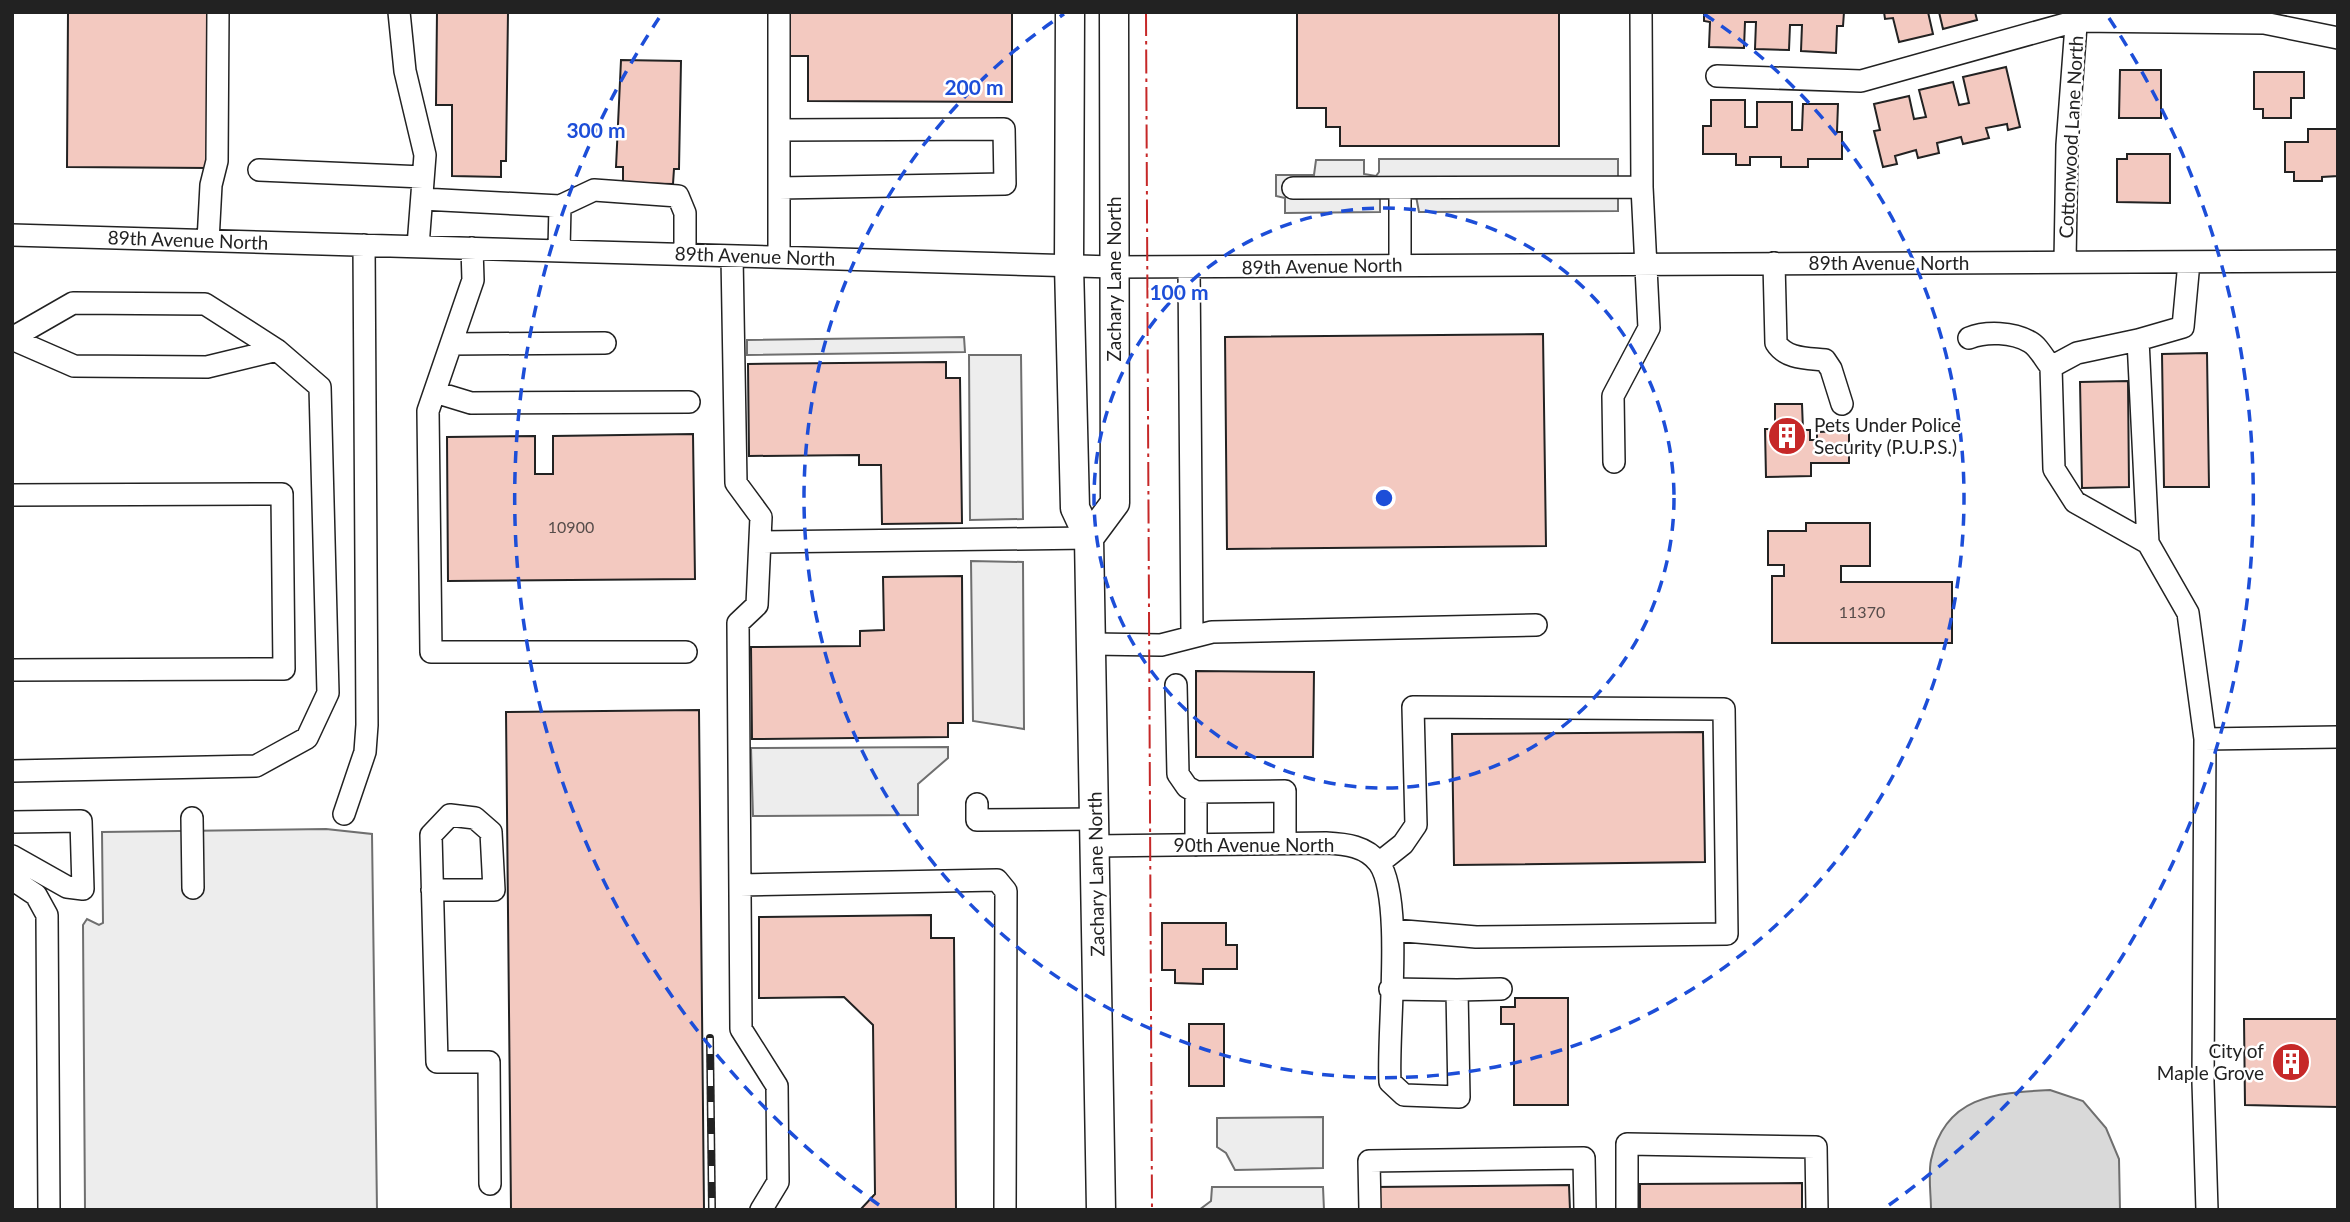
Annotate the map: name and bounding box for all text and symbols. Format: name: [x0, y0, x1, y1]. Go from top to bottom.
street label: Cottonwood Lane North: [2054, 35, 2087, 239]
text: 200 m: [944, 74, 1004, 99]
text: 300 m: [566, 117, 626, 142]
street label: Zachary Lane North: [1102, 196, 1125, 362]
street label: 89th Avenue North: [107, 225, 269, 254]
street label: 89th Avenue North: [674, 241, 836, 270]
street label: 89th Avenue North: [1809, 251, 1969, 274]
street label: 89th Avenue North: [1241, 253, 1403, 278]
text: 100 m: [1149, 279, 1209, 304]
place label: Pets Under Police Security (P.U.P.S.): [1814, 413, 1961, 458]
building icon: Pets Under Police Security (P.U.P.S.): [1766, 415, 1808, 457]
centre of rings: [1372, 486, 1396, 510]
house number: 10900: [548, 517, 594, 536]
house number: 11370: [1839, 602, 1885, 621]
street label: Zachary Lane North: [1083, 791, 1108, 957]
street label: 90th Avenue North: [1174, 833, 1334, 856]
place label: City of Maple Grove: [2157, 1039, 2264, 1084]
building icon: City of Maple Grove: [2270, 1041, 2312, 1083]

